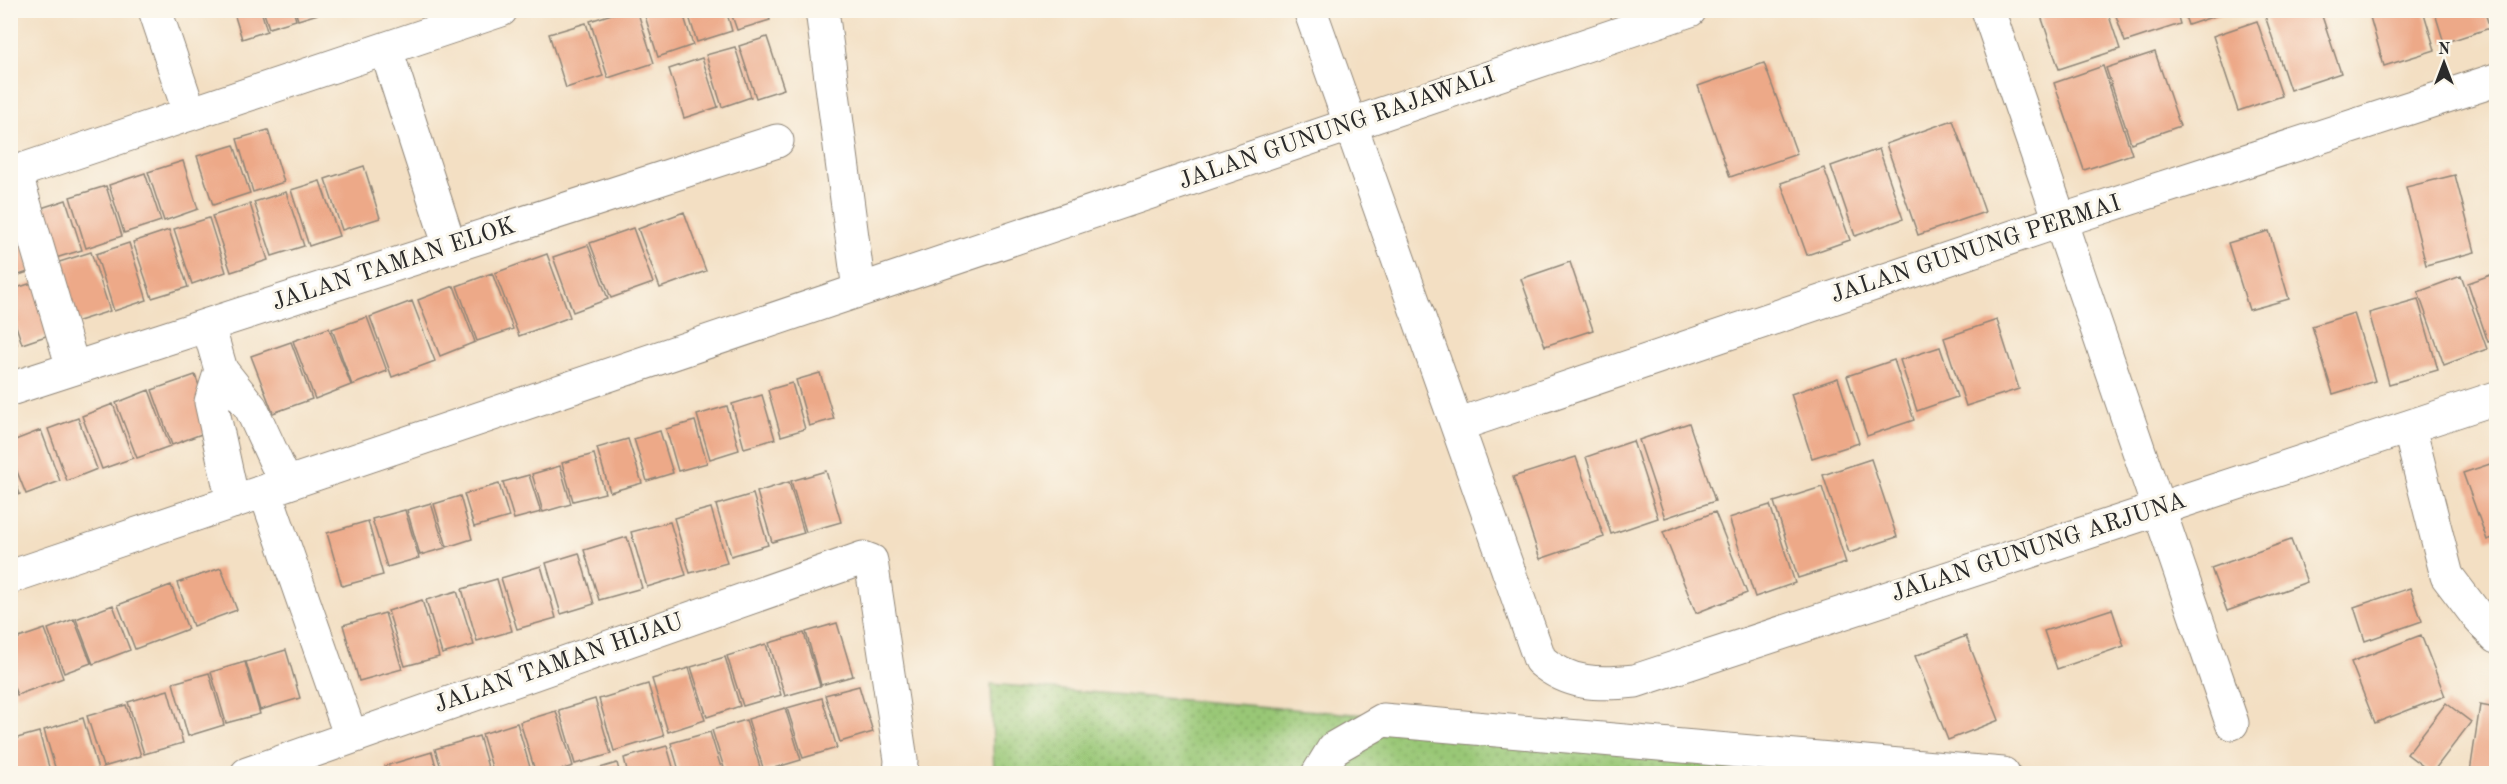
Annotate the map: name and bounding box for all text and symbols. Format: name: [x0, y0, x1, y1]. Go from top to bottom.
north arrow: [2414, 33, 2474, 93]
text: N: [2438, 42, 2451, 58]
street label: JALAN GUNUNG RAJAWALI: [1176, 64, 1498, 194]
street label: JALAN GUNUNG PERMAI: [1828, 192, 2124, 308]
street label: JALAN TAMAN ELOK: [269, 214, 519, 316]
street label: JALAN GUNUNG ARJUNA: [1889, 489, 2189, 607]
street label: JALAN TAMAN HIJAU: [431, 610, 687, 718]

